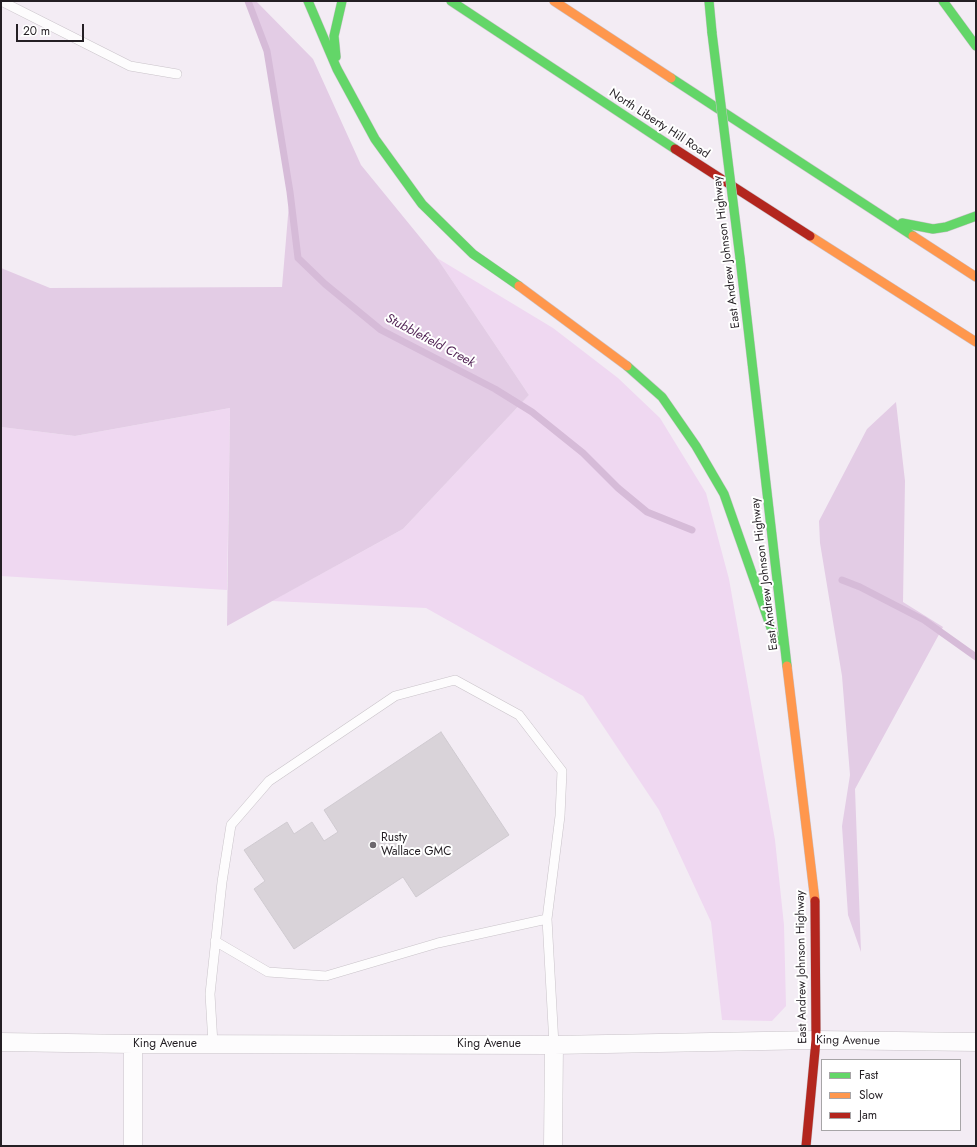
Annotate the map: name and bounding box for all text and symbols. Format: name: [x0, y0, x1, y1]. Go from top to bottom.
scale bar: [18, 16, 86, 42]
text: 20 m: [23, 22, 50, 40]
street label: North Liberty Hill Road: [606, 86, 712, 162]
street label: East Andrew Johnson Highway: [710, 175, 744, 329]
water label: Stubblefield Creek: [383, 311, 477, 371]
street label: East Andrew Johnson Highway: [748, 497, 782, 651]
place label: Rusty Wallace GMC: [381, 831, 451, 859]
marker: Rusty Wallace GMC: [368, 840, 378, 850]
street label: East Andrew Johnson Highway: [793, 890, 811, 1044]
street label: King Avenue: [816, 1033, 880, 1049]
street label: King Avenue: [133, 1037, 197, 1051]
street label: King Avenue: [457, 1037, 521, 1051]
legend: [821, 1059, 961, 1131]
text: Fast: [859, 1066, 878, 1084]
text: Slow: [859, 1086, 883, 1104]
text: Jam: [859, 1106, 877, 1124]

